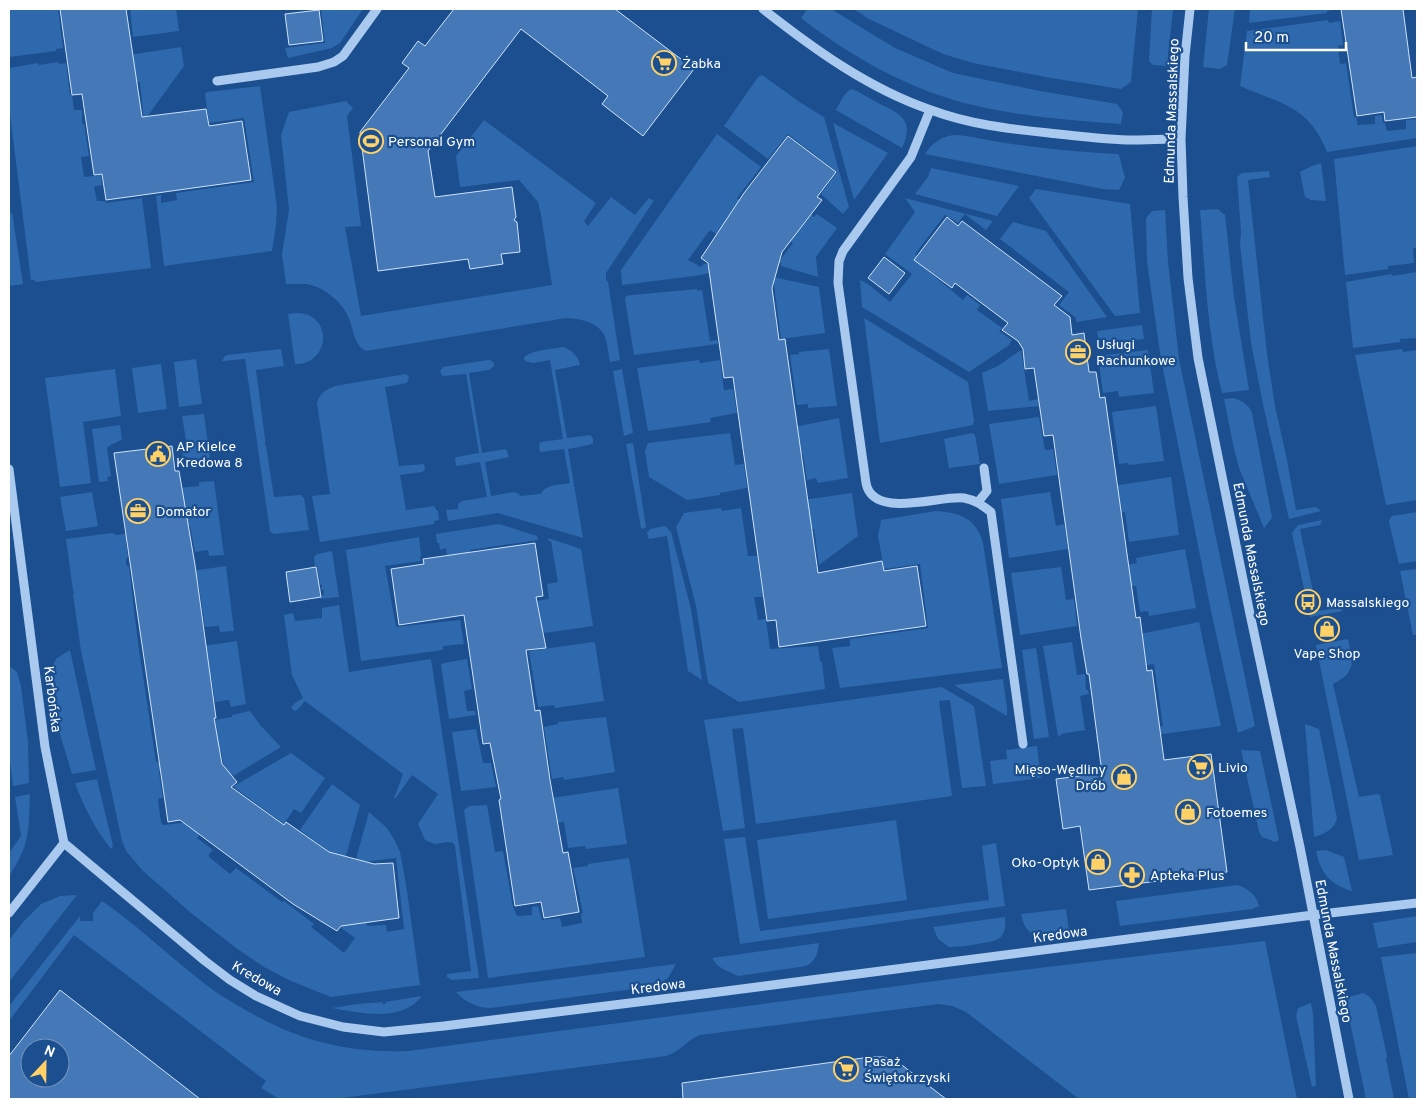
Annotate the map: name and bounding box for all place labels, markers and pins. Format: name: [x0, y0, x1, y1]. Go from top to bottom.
supermarket icon: Żabka: [651, 50, 677, 76]
place label: Żabka: [682, 55, 721, 73]
sports icon: Personal Gym: [358, 128, 384, 154]
place label: Personal Gym: [388, 134, 475, 151]
place label: Usługi Rachunkowe: [1096, 337, 1176, 370]
office icon: Usługi Rachunkowe: [1065, 339, 1091, 365]
place label: AP Kielce Kredowa 8: [176, 439, 243, 472]
public building icon: AP Kielce Kredowa 8: [145, 441, 171, 467]
office icon: Domator: [125, 498, 151, 524]
place label: Domator: [156, 504, 211, 521]
bus stop icon: Massalskiego: [1295, 589, 1321, 615]
place label: Massalskiego: [1326, 595, 1409, 612]
shop icon: Vape Shop: [1314, 616, 1340, 642]
place label: Vape Shop: [1294, 646, 1360, 663]
supermarket icon: Livio: [1187, 754, 1213, 780]
place label: Livio: [1218, 760, 1248, 777]
place label: Mięso-Wędliny Drób: [1014, 762, 1106, 795]
shop icon: Mięso-Wędliny Drób: [1111, 764, 1137, 790]
shop icon: Fotoemes: [1175, 799, 1201, 825]
place label: Fotoemes: [1206, 805, 1267, 822]
shop icon: Oko-Optyk: [1085, 849, 1111, 875]
place label: Oko-Optyk: [1011, 855, 1080, 872]
pharmacy icon: Apteka Plus: [1119, 862, 1145, 888]
place label: Apteka Plus: [1150, 868, 1225, 885]
place label: Pasaż Świętokrzyski: [864, 1054, 950, 1087]
supermarket icon: Pasaż Świętokrzyski: [833, 1056, 859, 1082]

